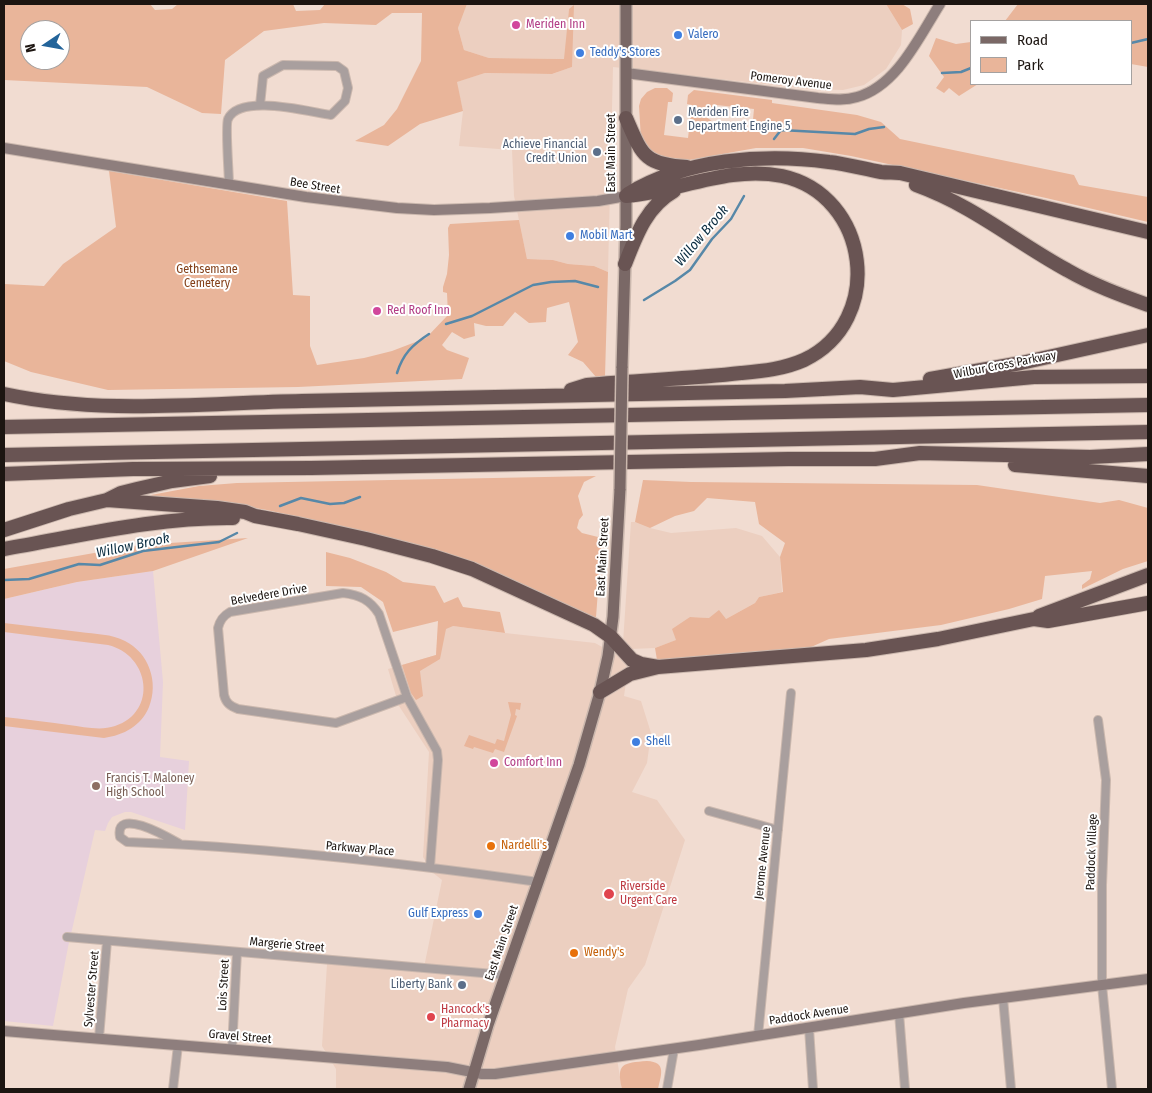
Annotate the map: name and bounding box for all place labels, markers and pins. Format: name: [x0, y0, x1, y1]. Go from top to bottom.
place label: Meriden Inn: [526, 18, 585, 32]
marker: Meriden Inn: [510, 19, 522, 31]
place label: Valero: [688, 28, 719, 42]
marker: Valero: [672, 29, 684, 41]
place label: Teddy's Stores: [590, 46, 660, 60]
marker: Teddy's Stores: [574, 47, 586, 59]
place label: Meriden Fire Department Engine 5: [688, 106, 790, 134]
marker: Meriden Fire Department Engine 5: [672, 114, 684, 126]
place label: Achieve Financial Credit Union: [503, 138, 587, 166]
marker: Achieve Financial Credit Union: [591, 146, 603, 158]
place label: Mobil Mart: [580, 229, 633, 243]
marker: Mobil Mart: [564, 230, 576, 242]
place label: Red Roof Inn: [387, 304, 450, 318]
marker: Red Roof Inn: [371, 305, 383, 317]
place label: Shell: [646, 735, 671, 749]
marker: Shell: [630, 736, 642, 748]
place label: Comfort Inn: [504, 756, 562, 770]
marker: Comfort Inn: [488, 757, 500, 769]
place label: Francis T. Maloney High School: [106, 772, 194, 800]
marker: Francis T. Maloney High School: [90, 780, 102, 792]
place label: Nardelli's: [501, 839, 547, 853]
marker: Nardelli's: [485, 840, 497, 852]
place label: Riverside Urgent Care: [620, 880, 677, 908]
marker: Riverside Urgent Care: [602, 887, 616, 901]
place label: Gulf Express: [408, 907, 468, 921]
marker: Gulf Express: [472, 908, 484, 920]
place label: Wendy's: [584, 946, 624, 960]
marker: Wendy's: [568, 947, 580, 959]
place label: Liberty Bank: [391, 978, 452, 992]
marker: Liberty Bank: [456, 979, 468, 991]
place label: Hancock's Pharmacy: [441, 1003, 490, 1031]
marker: Hancock's Pharmacy: [425, 1011, 437, 1023]

